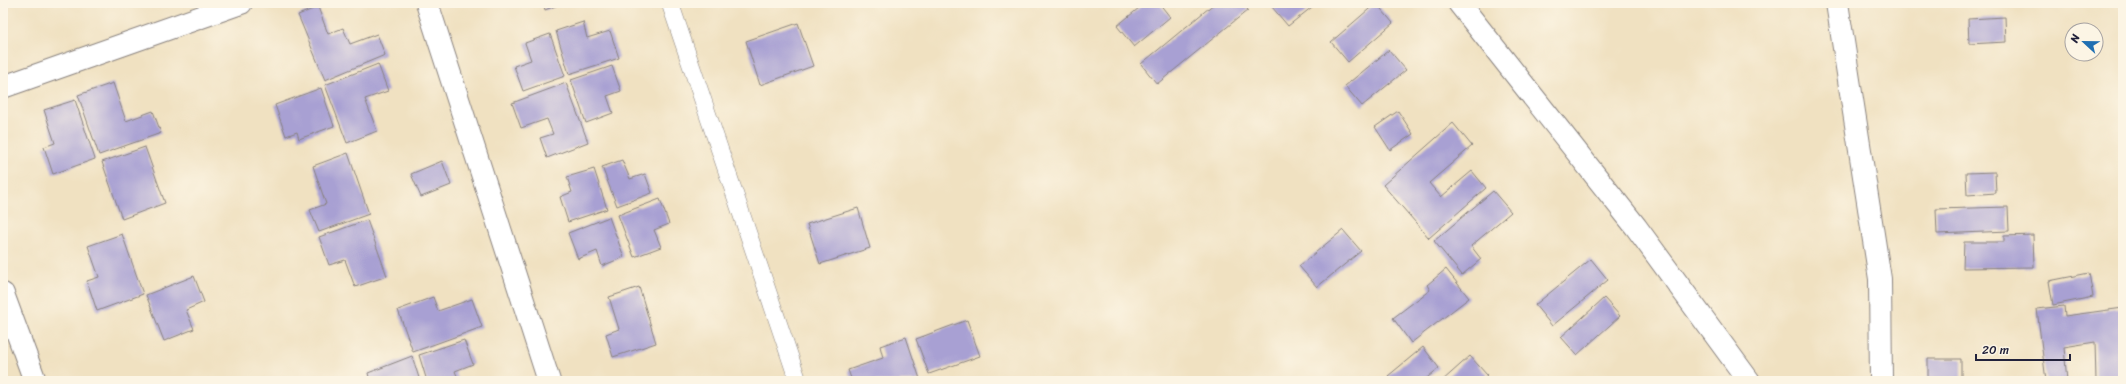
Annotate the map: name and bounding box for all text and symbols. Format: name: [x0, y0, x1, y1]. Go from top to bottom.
north arrow: [2064, 22, 2104, 62]
text: N: [2065, 31, 2086, 46]
scale bar: [1976, 336, 2070, 362]
text: 20 m: [1982, 339, 2009, 361]

